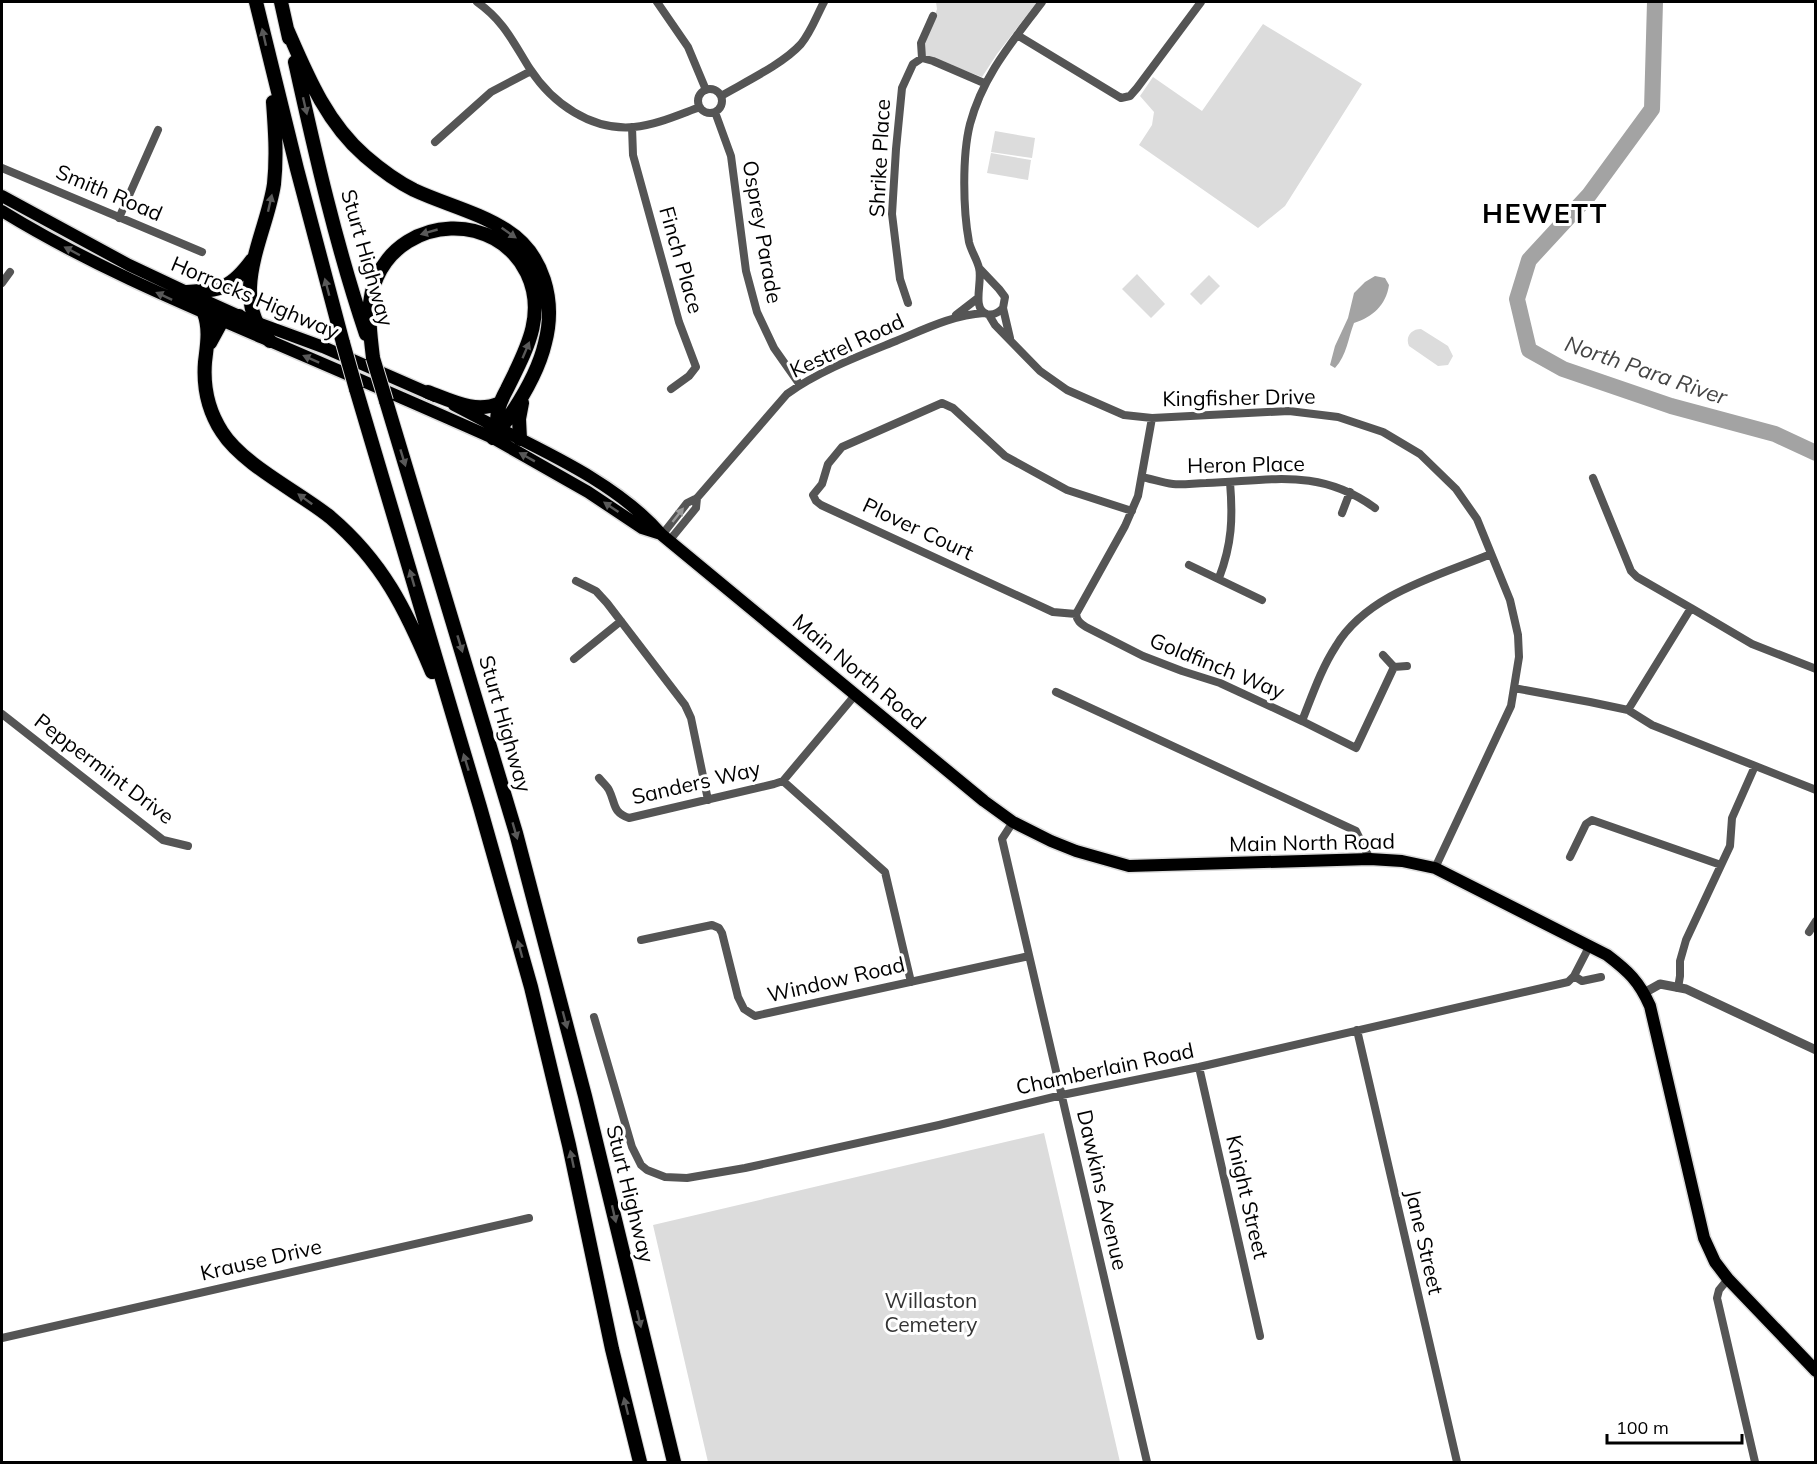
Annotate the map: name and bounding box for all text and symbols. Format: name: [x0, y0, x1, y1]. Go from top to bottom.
one-way arrow: [258, 27, 268, 46]
one-way arrow: [300, 97, 310, 115]
street label: Shrike Place: [863, 98, 895, 218]
street label: Smith Road: [52, 158, 167, 226]
street label: Osprey Parade: [738, 158, 788, 305]
street label: Sturt Highway: [336, 186, 400, 329]
one-way arrow: [266, 193, 275, 212]
district label: HEWETT: [1482, 196, 1608, 230]
street label: Finch Place: [654, 203, 710, 316]
one-way arrow: [500, 227, 516, 239]
one-way arrow: [420, 228, 438, 237]
one-way arrow: [64, 246, 81, 256]
street label: Horrocks Highway: [168, 250, 343, 344]
one-way arrow: [322, 277, 332, 296]
one-way arrow: [155, 291, 172, 300]
street label: Kestrel Road: [785, 307, 908, 383]
water label: North Para River: [1561, 329, 1732, 411]
one-way arrow: [521, 341, 531, 359]
one-way arrow: [302, 354, 320, 363]
street label: Kingfisher Drive: [1162, 383, 1316, 411]
one-way arrow: [398, 449, 408, 467]
street label: Heron Place: [1187, 450, 1305, 478]
one-way arrow: [519, 452, 536, 462]
street label: Plover Court: [859, 491, 978, 565]
one-way arrow: [298, 493, 314, 505]
one-way arrow: [604, 501, 620, 513]
one-way arrow: [672, 507, 684, 522]
one-way arrow: [407, 569, 416, 587]
street label: Main North Road: [788, 608, 932, 735]
street label: Goldfinch Way: [1146, 626, 1289, 704]
one-way arrow: [456, 635, 465, 653]
street label: Sturt Highway: [474, 652, 538, 795]
street label: Peppermint Drive: [30, 707, 180, 829]
one-way arrow: [461, 753, 470, 771]
street label: Sanders Way: [629, 755, 763, 809]
one-way arrow: [511, 822, 520, 840]
street label: Main North Road: [1229, 828, 1395, 856]
one-way arrow: [515, 940, 524, 958]
street label: Window Road: [764, 951, 907, 1007]
one-way arrow: [561, 1011, 570, 1029]
street label: Chamberlain Road: [1013, 1036, 1196, 1100]
street label: Dawkins Avenue: [1072, 1107, 1134, 1272]
street label: Sturt Highway: [601, 1122, 661, 1265]
street label: Knight Street: [1221, 1132, 1275, 1261]
one-way arrow: [567, 1149, 576, 1168]
street label: Jane Street: [1400, 1187, 1450, 1297]
one-way arrow: [609, 1204, 619, 1223]
street label: Krause Drive: [198, 1232, 324, 1286]
park label: Willaston Cemetery: [885, 1287, 977, 1337]
one-way arrow: [634, 1309, 644, 1328]
one-way arrow: [621, 1396, 631, 1415]
scale bar: [1607, 1407, 1742, 1445]
text: 100 m: [1616, 1416, 1669, 1439]

